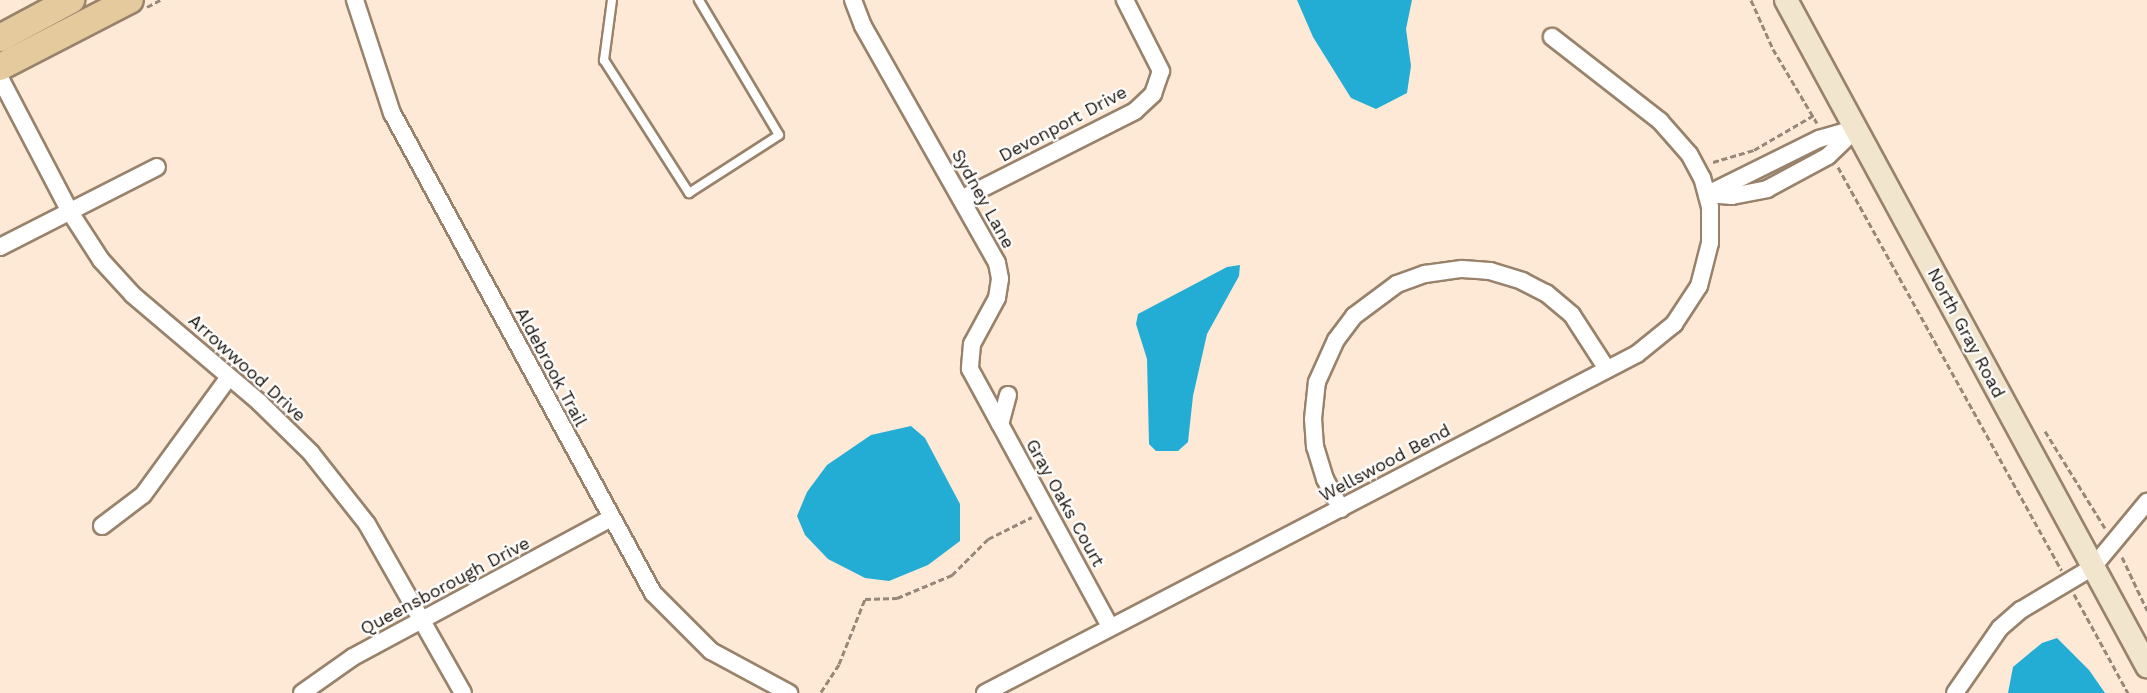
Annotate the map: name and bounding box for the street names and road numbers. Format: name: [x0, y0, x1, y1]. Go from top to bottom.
street label: Devonport Drive: [995, 81, 1131, 167]
street label: Sydney Lane: [947, 145, 1019, 253]
street label: North Gray Road: [1923, 264, 2009, 402]
street label: Aldebrook Trail: [510, 303, 592, 431]
street label: Arrowwood Drive: [184, 310, 310, 426]
street label: Wellswood Bend: [1316, 419, 1454, 507]
street label: Gray Oaks Court: [1021, 435, 1109, 571]
street label: Queensborough Drive: [357, 532, 533, 640]

